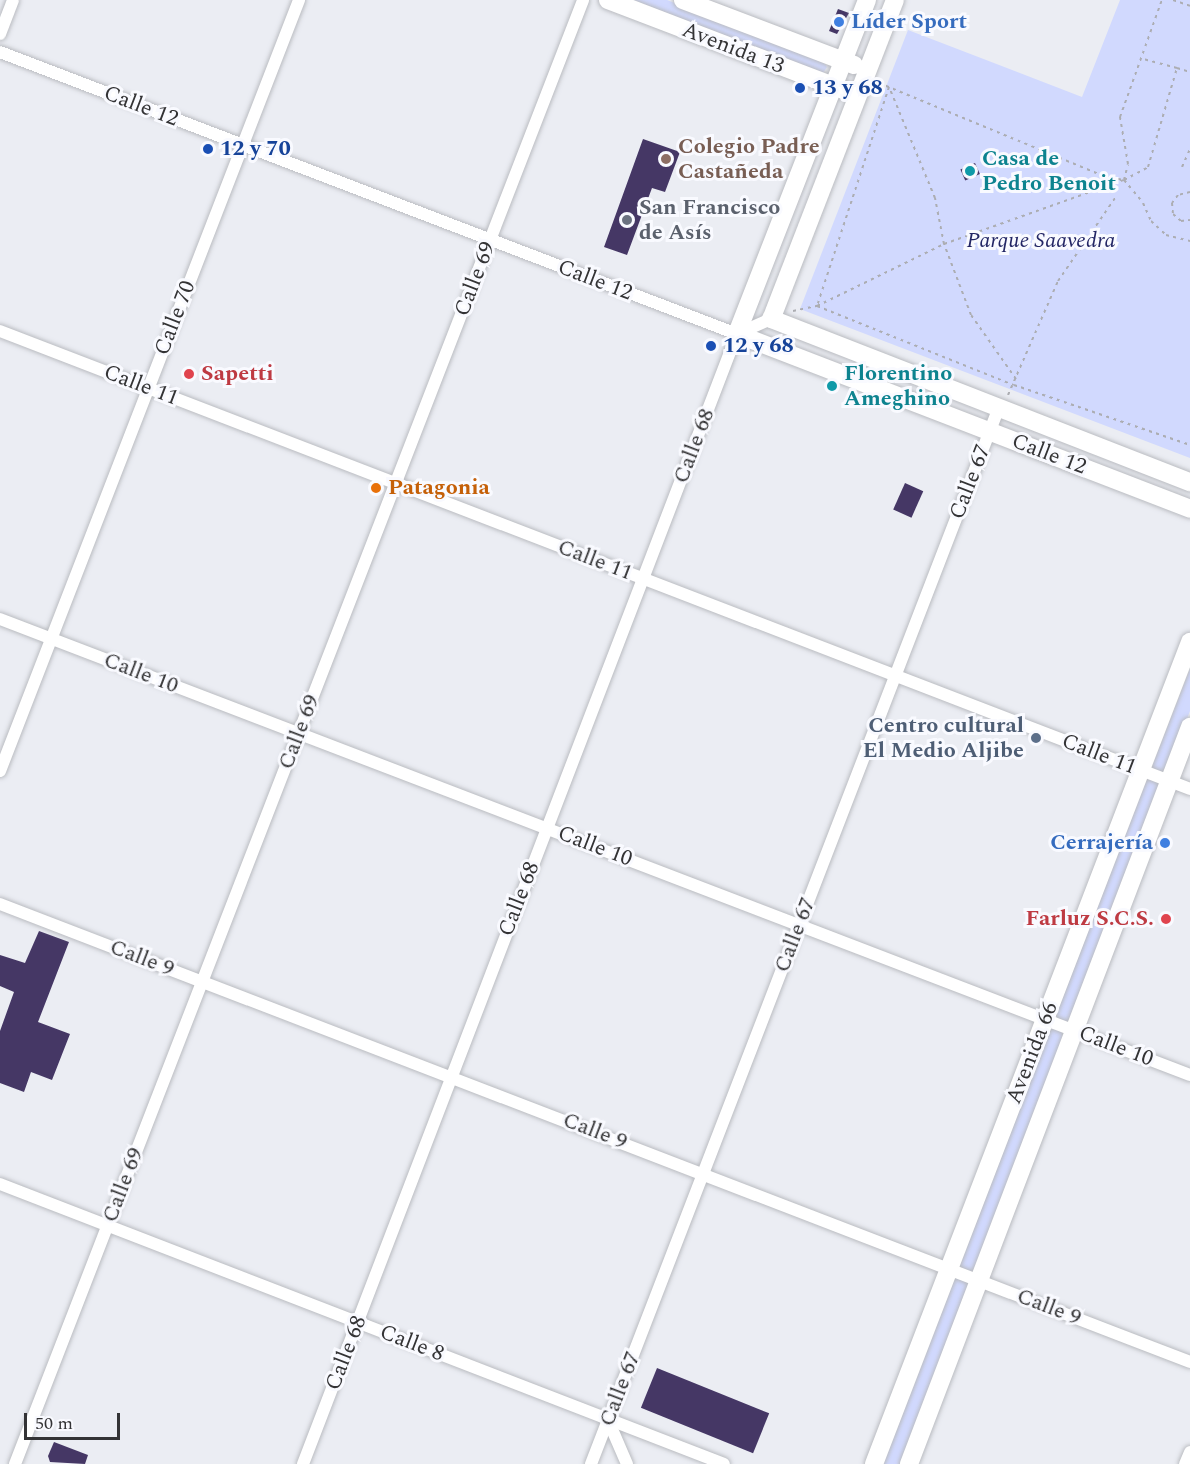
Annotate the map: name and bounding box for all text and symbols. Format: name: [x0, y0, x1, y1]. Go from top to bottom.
place label: Líder Sport: [851, 9, 967, 35]
marker: Líder Sport: [832, 15, 846, 29]
street label: Avenida 13: [678, 17, 788, 79]
place label: 13 y 68: [812, 75, 883, 101]
street label: Calle 12: [100, 80, 182, 132]
marker: 13 y 68: [793, 81, 807, 95]
place label: Colegio Padre Castañeda: [678, 133, 820, 184]
place label: 12 y 70: [220, 136, 291, 162]
marker: 12 y 70: [201, 142, 215, 156]
place label: Casa de Pedro Benoit: [982, 145, 1116, 196]
marker: Colegio Padre Castañeda: [659, 152, 673, 166]
marker: Casa de Pedro Benoit: [963, 164, 977, 178]
place label: San Francisco de Asís: [639, 194, 780, 246]
marker: San Francisco de Asís: [620, 213, 634, 227]
park label: Parque Saavedra: [967, 228, 1115, 254]
street label: Calle 69: [449, 238, 501, 320]
street label: Calle 12: [554, 254, 636, 306]
street label: Calle 70: [149, 277, 201, 359]
place label: 12 y 68: [723, 333, 794, 359]
marker: 12 y 68: [704, 339, 718, 353]
street label: Calle 11: [100, 359, 182, 411]
place label: Florentino Ameghino: [844, 360, 952, 412]
place label: Sapetti: [201, 361, 274, 387]
marker: Sapetti: [182, 367, 196, 381]
marker: Florentino Ameghino: [825, 379, 839, 393]
street label: Calle 68: [668, 405, 720, 487]
street label: Calle 12: [1008, 428, 1090, 480]
street label: Calle 67: [944, 441, 996, 523]
place label: Patagonia: [388, 475, 490, 501]
marker: Patagonia: [369, 481, 383, 495]
street label: Calle 11: [554, 534, 636, 586]
street label: Calle 10: [100, 647, 182, 699]
street label: Calle 69: [273, 691, 325, 773]
place label: Centro cultural El Medio Aljibe: [863, 712, 1024, 764]
street label: Calle 11: [1058, 728, 1140, 780]
marker: Centro cultural El Medio Aljibe: [1029, 731, 1043, 745]
street label: Calle 10: [554, 820, 636, 872]
place label: Cerrajería: [1050, 830, 1153, 856]
marker: Cerrajería: [1158, 836, 1172, 850]
street label: Calle 68: [493, 858, 545, 940]
street label: Calle 67: [769, 894, 821, 976]
place label: Farluz S.C.S.: [1025, 906, 1154, 932]
marker: Farluz S.C.S.: [1159, 912, 1173, 926]
street label: Calle 9: [106, 934, 178, 982]
street label: Avenida 66: [1001, 998, 1063, 1108]
street label: Calle 10: [1075, 1020, 1157, 1072]
street label: Calle 9: [559, 1107, 631, 1155]
street label: Calle 69: [97, 1144, 149, 1226]
street label: Calle 9: [1013, 1283, 1085, 1331]
street label: Calle 68: [320, 1312, 372, 1394]
street label: Calle 8: [376, 1319, 448, 1367]
street label: Calle 67: [594, 1348, 646, 1430]
scale bar: [27, 1401, 123, 1439]
text: 50 m: [35, 1410, 73, 1437]

